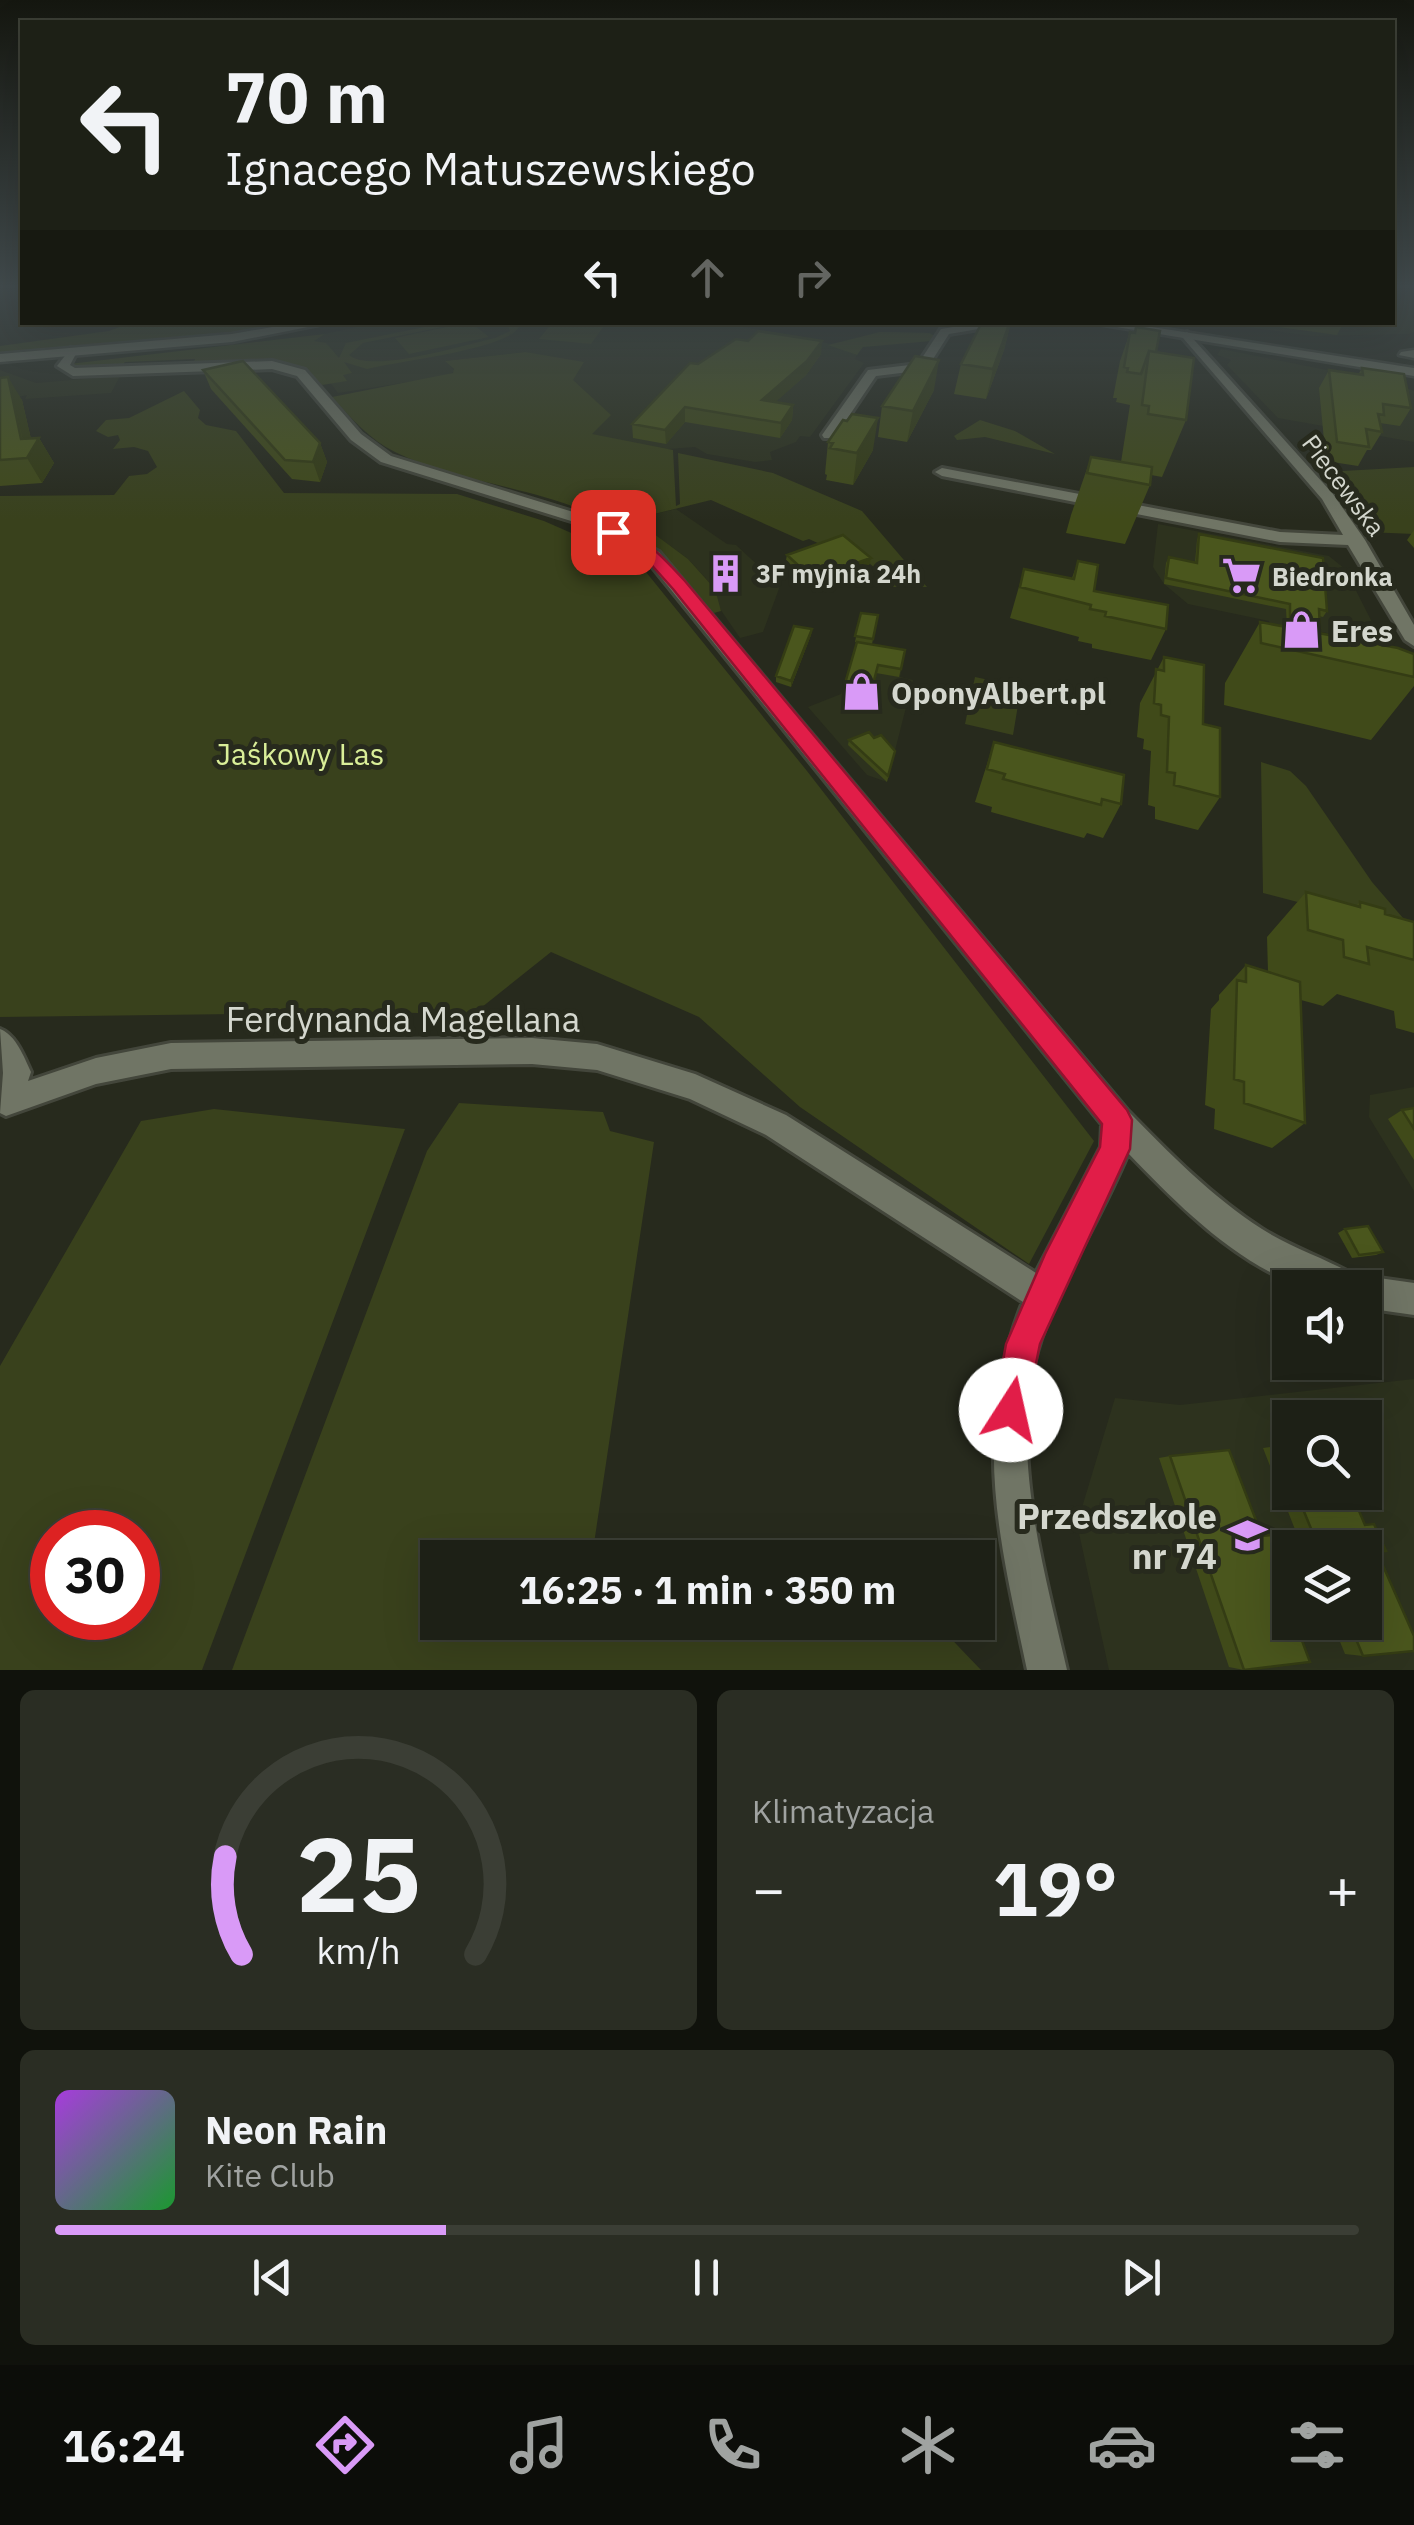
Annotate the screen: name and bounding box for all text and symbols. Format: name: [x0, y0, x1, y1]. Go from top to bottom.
text: 70 m: [225, 51, 388, 142]
icon: left: [60, 60, 190, 190]
text: Ignacego Matuszewskiego: [225, 139, 756, 197]
icon: left: [575, 250, 630, 305]
icon: ahead: [680, 250, 735, 305]
icon: right: [785, 250, 840, 305]
street label: Piecewska: [1295, 428, 1393, 542]
pin: [571, 490, 656, 575]
icon: arrive: [586, 505, 641, 560]
building icon: 3F myjnia 24h: [705, 552, 747, 594]
supermarket icon: Biedronka: [1221, 555, 1263, 597]
place label: 3F myjnia 24h: [756, 557, 921, 590]
place label: Biedronka: [1272, 560, 1393, 593]
shop icon: Eres: [1280, 609, 1322, 651]
place label: Eres: [1331, 611, 1393, 650]
shop icon: OponyAlbert.pl: [840, 671, 882, 713]
place label: OponyAlbert.pl: [891, 673, 1106, 712]
park label: Jaśkowy Las: [216, 734, 384, 773]
street label: Ferdynanda Magellana: [226, 996, 580, 1042]
map controls: [1272, 1270, 1382, 1640]
button: sound: [1272, 1270, 1382, 1380]
position arrow: [959, 1358, 1063, 1462]
button: search: [1272, 1400, 1382, 1510]
place label: Przedszkole nr 74: [1017, 1493, 1217, 1579]
speed limit sign: 30: [30, 1510, 160, 1640]
school or university icon: Przedszkole nr 74: [1226, 1515, 1268, 1557]
button: layers: [1272, 1530, 1382, 1640]
text: 16:25 · 1 min · 350 m: [519, 1565, 896, 1614]
text: Klimatyzacja: [752, 1790, 934, 1832]
text: 25: [296, 1805, 421, 1941]
text: 19°: [993, 1839, 1118, 1937]
text: −: [752, 1853, 785, 1924]
text: +: [1326, 1853, 1359, 1924]
text: km/h: [316, 1927, 401, 1974]
text: Neon Rain: [205, 2105, 387, 2154]
text: Kite Club: [205, 2154, 335, 2196]
icon: previous: [245, 2250, 300, 2305]
icon: pause: [679, 2250, 734, 2305]
icon: next: [1114, 2250, 1169, 2305]
icon: directions: [310, 2410, 380, 2480]
icon: music: [504, 2410, 574, 2480]
icon: phone: [698, 2410, 768, 2480]
icon: climate: [893, 2410, 963, 2480]
icon: car: [1087, 2410, 1157, 2480]
icon: filters: [1282, 2410, 1352, 2480]
text: 16:24: [62, 2416, 185, 2474]

